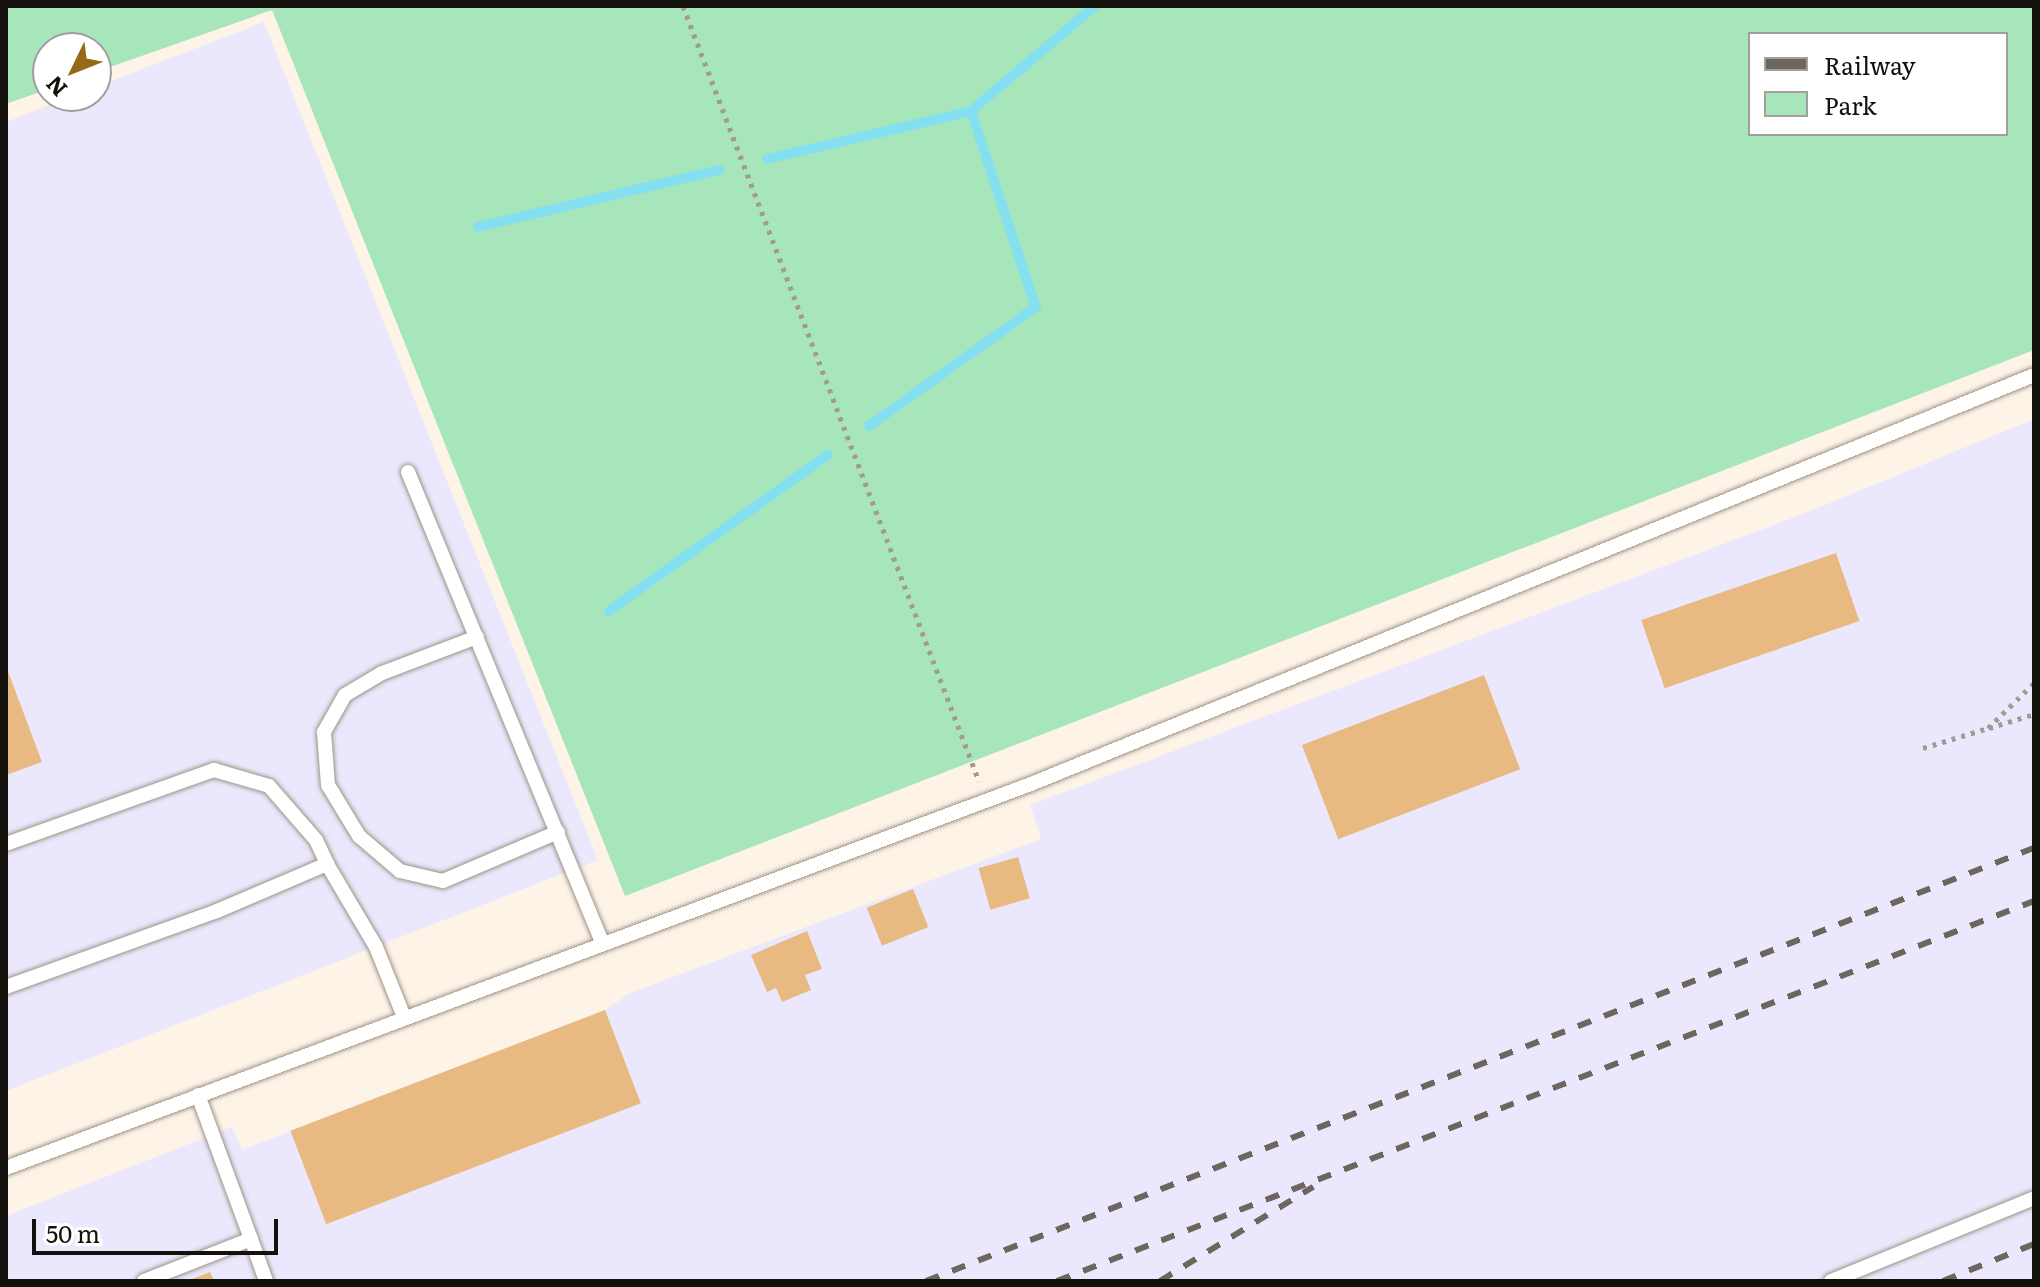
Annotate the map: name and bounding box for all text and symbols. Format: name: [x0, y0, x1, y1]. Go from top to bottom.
north arrow: [32, 32, 112, 112]
legend: [1748, 32, 2008, 136]
text: Railway: [1824, 47, 1916, 82]
text: N: [37, 69, 74, 105]
text: Park: [1824, 87, 1877, 122]
scale bar: [36, 1203, 282, 1253]
text: 50 m: [46, 1215, 100, 1250]

